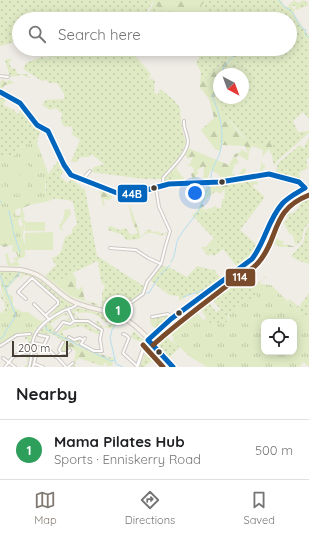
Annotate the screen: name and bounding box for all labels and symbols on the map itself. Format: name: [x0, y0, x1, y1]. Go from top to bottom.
north arrow: [213, 68, 249, 104]
unlabelled marker: [217, 177, 227, 187]
unlabelled marker: [149, 183, 159, 193]
your location: [185, 183, 205, 203]
line badge: 44B: [117, 184, 148, 203]
text: 44B: [122, 187, 142, 201]
line badge: 114: [225, 268, 256, 287]
text: 114: [232, 270, 248, 284]
pin: 1: [105, 295, 131, 325]
unlabelled marker: [174, 308, 184, 318]
scale bar: [12, 339, 68, 358]
unlabelled marker: [154, 347, 164, 357]

